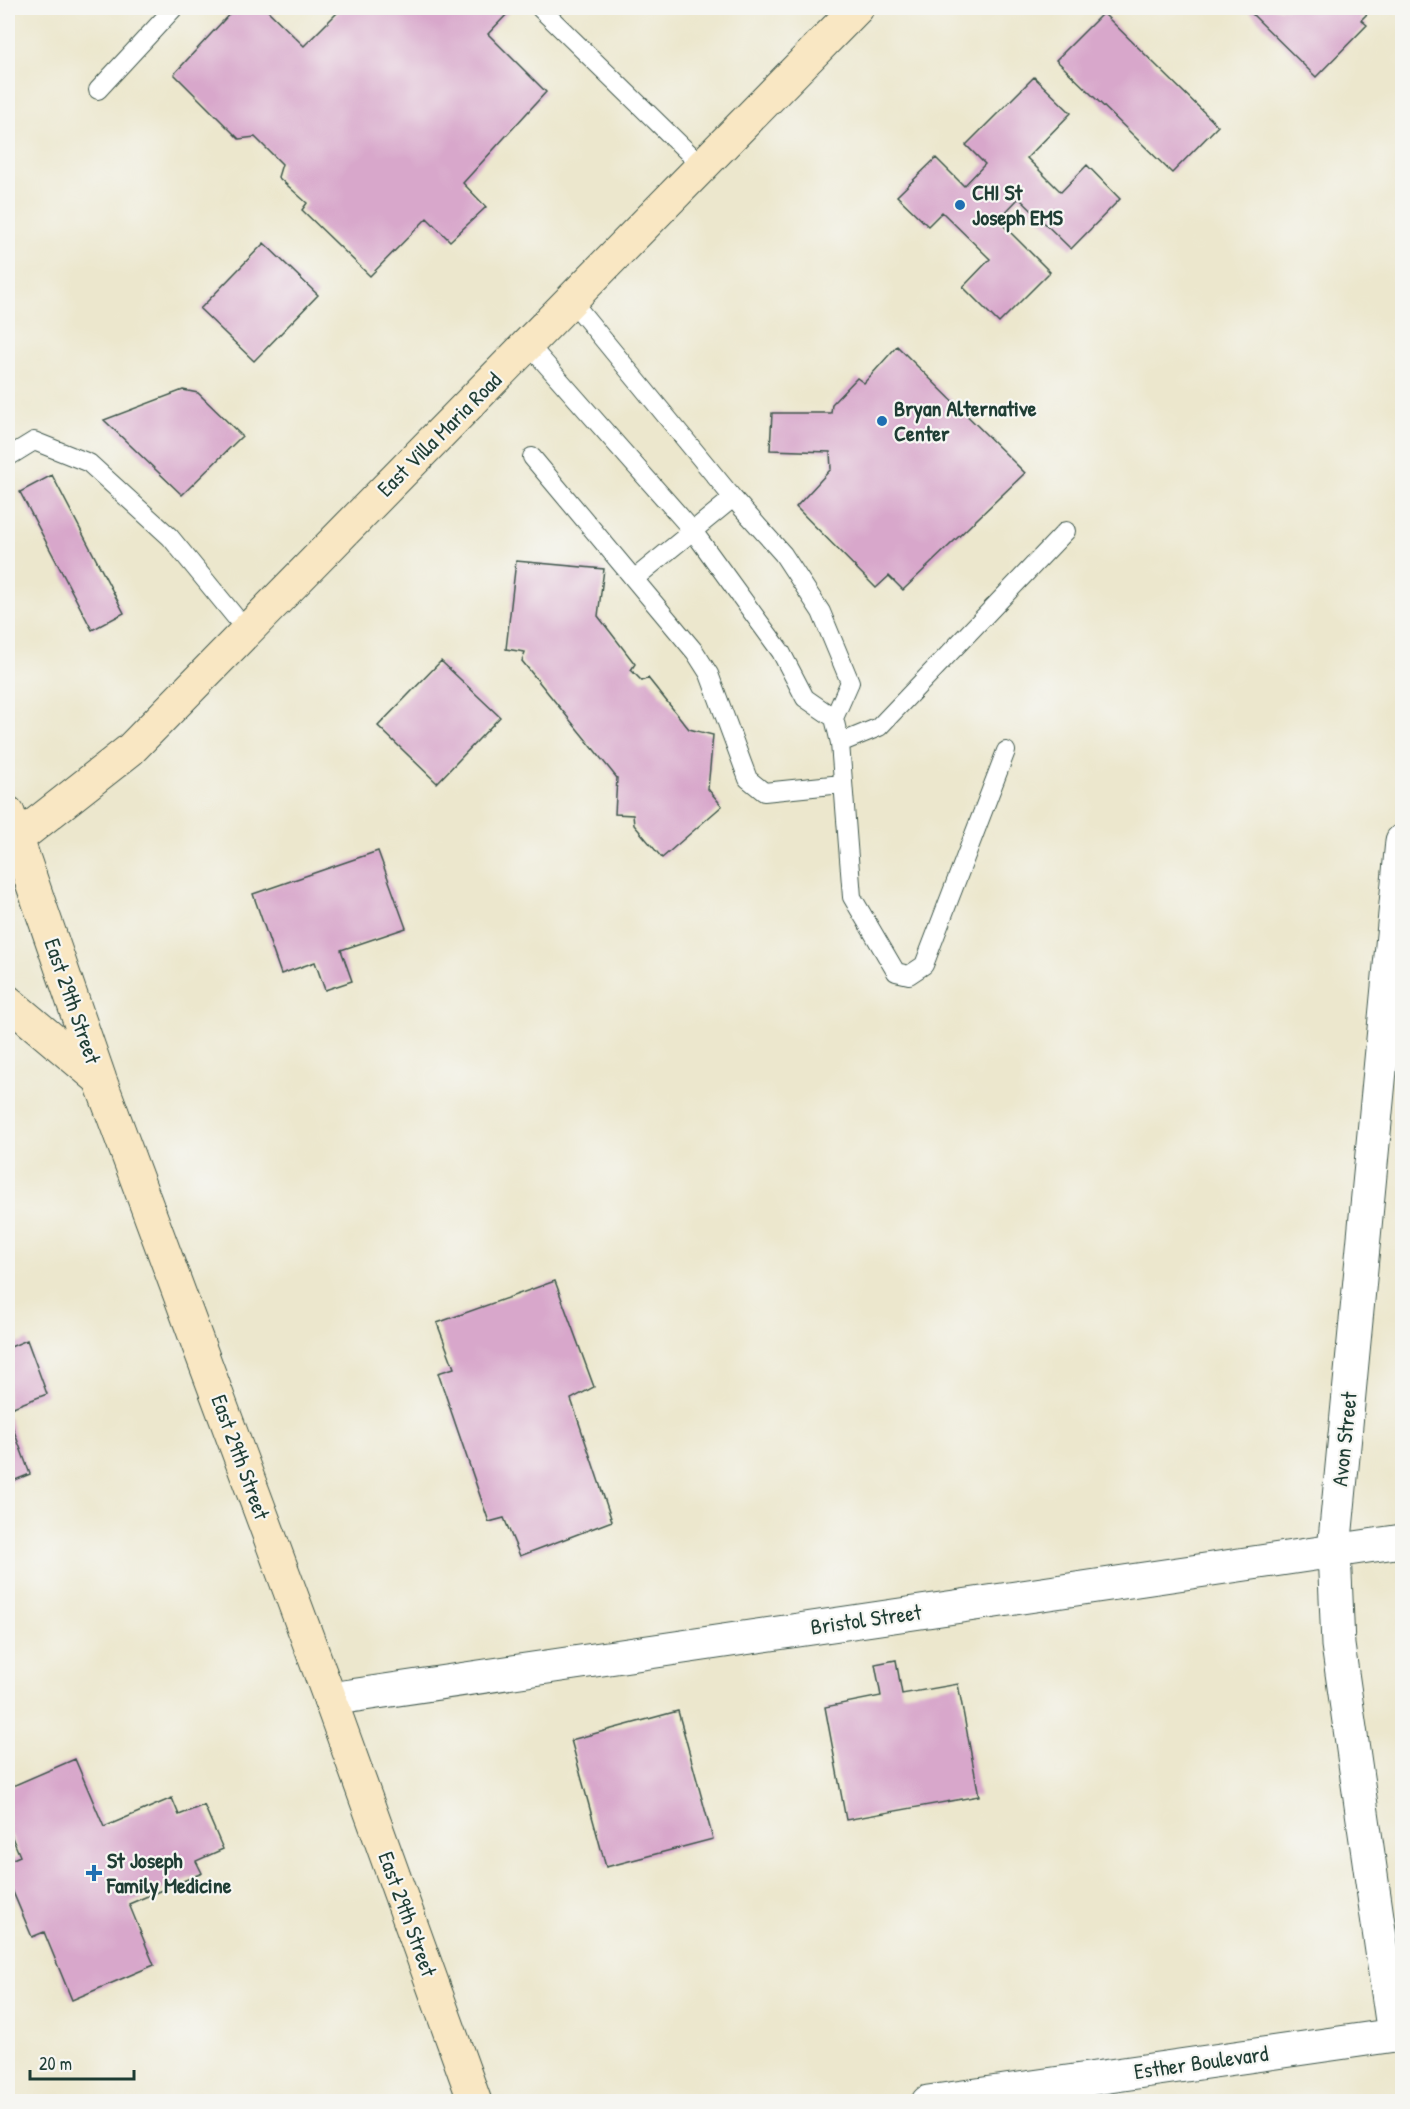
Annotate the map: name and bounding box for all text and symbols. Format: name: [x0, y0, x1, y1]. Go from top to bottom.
place label: CHI St Joseph EMS: [972, 177, 1064, 233]
marker: CHI St Joseph EMS: [953, 198, 967, 212]
street label: East Villa Maria Road: [370, 365, 508, 503]
place label: Bryan Alternative Center: [894, 393, 1037, 448]
marker: Bryan Alternative Center: [875, 414, 889, 428]
street label: East 29th Street: [38, 934, 109, 1068]
street label: East 29th Street: [205, 1390, 278, 1524]
street label: Avon Street: [1324, 1390, 1364, 1488]
street label: Bristol Street: [809, 1596, 924, 1642]
place label: St Joseph Family Medicine: [106, 1845, 232, 1901]
street label: East 29th Street: [372, 1847, 445, 1981]
marker: St Joseph Family Medicine: [85, 1864, 103, 1882]
street label: Esther Boulevard: [1132, 2038, 1270, 2086]
scale bar: [30, 2043, 134, 2081]
text: 20 m: [39, 2051, 72, 2076]

